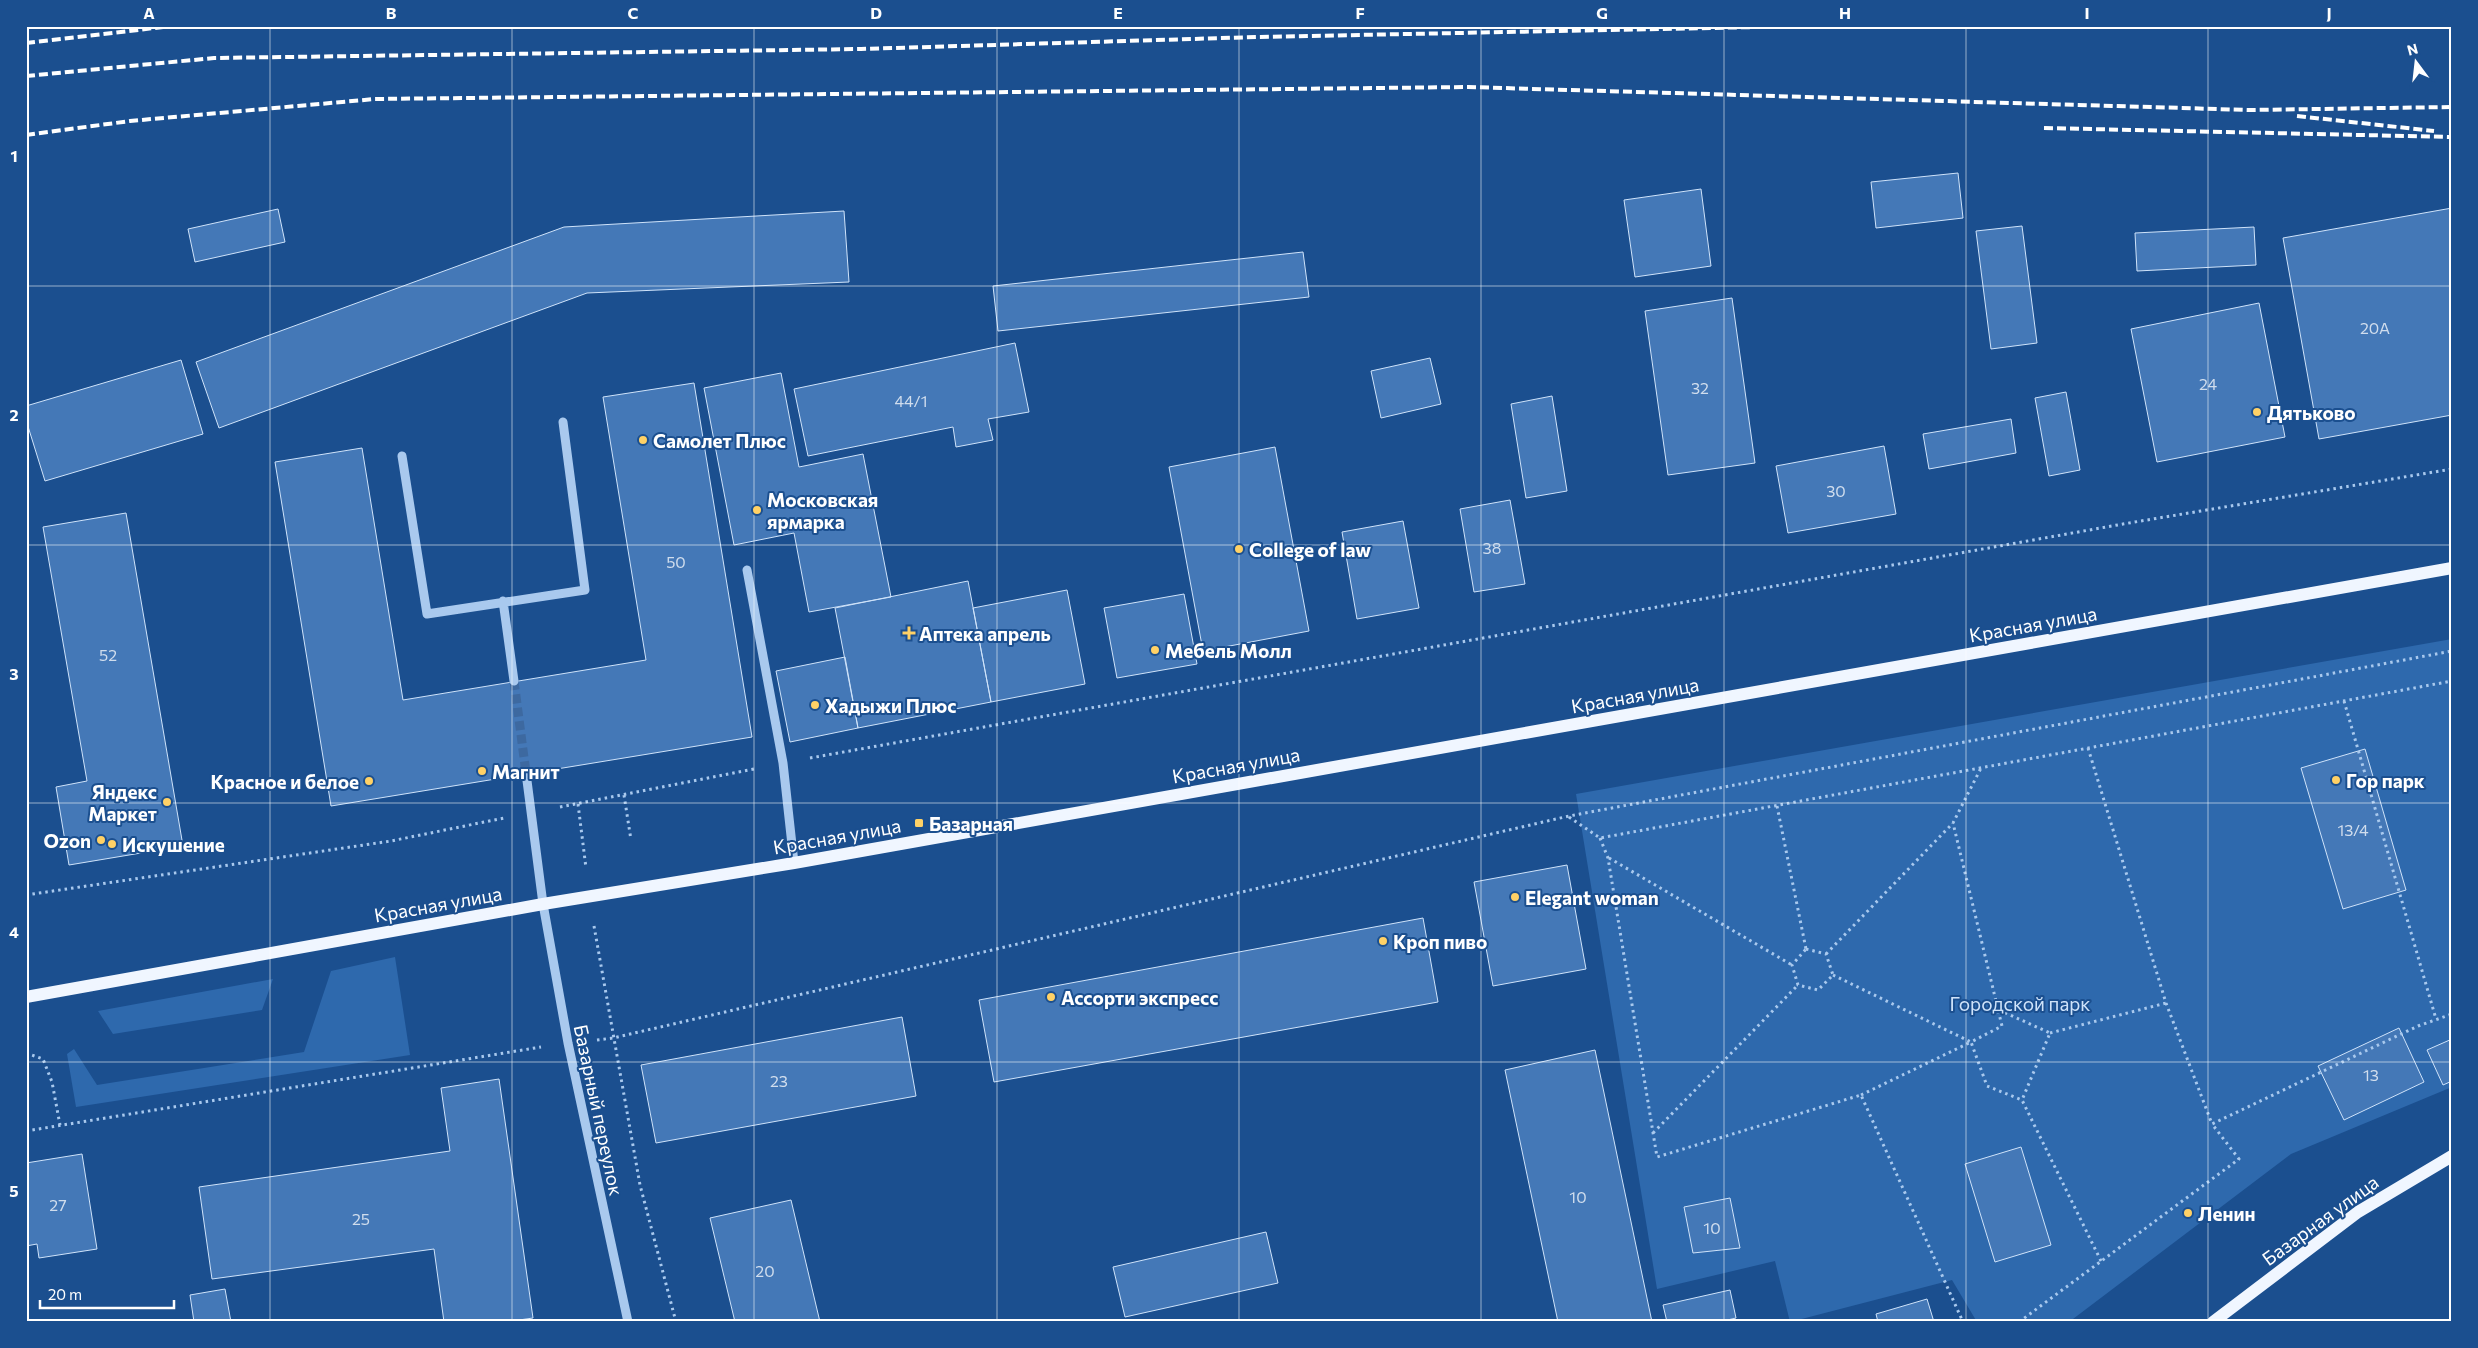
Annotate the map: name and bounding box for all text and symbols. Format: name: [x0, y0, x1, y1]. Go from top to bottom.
text: A: [143, 3, 155, 22]
text: B: [386, 3, 397, 22]
text: C: [628, 3, 639, 22]
text: D: [870, 3, 882, 22]
text: E: [1113, 3, 1123, 22]
text: F: [1355, 3, 1365, 22]
text: G: [1596, 3, 1608, 22]
text: H: [1839, 3, 1851, 22]
text: I: [2084, 3, 2090, 22]
text: J: [2326, 3, 2332, 22]
north arrow: [2390, 38, 2440, 88]
text: N: [2405, 39, 2420, 59]
text: 1: [10, 146, 18, 165]
house number: 20А: [2360, 318, 2390, 337]
house number: 24: [2199, 374, 2217, 393]
house number: 32: [1691, 378, 1709, 397]
house number: 44/1: [894, 391, 928, 410]
place label: Дятьково: [2267, 401, 2356, 424]
text: 2: [9, 405, 19, 424]
marker: Дятьково: [2251, 406, 2263, 418]
place label: Самолет Плюс: [653, 429, 786, 452]
marker: Самолет Плюс: [637, 434, 649, 446]
house number: 30: [1826, 481, 1846, 500]
place label: Московская ярмарка: [767, 488, 878, 533]
marker: Московская ярмарка: [751, 504, 763, 516]
place label: College of law: [1249, 538, 1371, 561]
house number: 38: [1483, 538, 1501, 557]
marker: College of law: [1233, 543, 1245, 555]
house number: 50: [666, 552, 686, 571]
street label: Красная улица: [1967, 601, 2099, 647]
place label: Аптека апрель: [919, 622, 1051, 645]
marker: Аптека апрель: [903, 627, 915, 639]
place label: Мебель Молл: [1165, 639, 1292, 662]
marker: Мебель Молл: [1149, 644, 1161, 656]
house number: 52: [99, 645, 117, 664]
text: 3: [9, 664, 19, 683]
street label: Красная улица: [1569, 672, 1701, 718]
place label: Хадыжи Плюс: [825, 694, 956, 717]
marker: Хадыжи Плюс: [809, 699, 821, 711]
street label: Красная улица: [1170, 742, 1302, 788]
place label: Магнит: [492, 760, 560, 783]
marker: Магнит: [476, 765, 488, 777]
place label: Гор парк: [2346, 769, 2425, 792]
place label: Красное и белое: [211, 770, 359, 793]
marker: Гор парк: [2330, 774, 2342, 786]
marker: Красное и белое: [363, 775, 375, 787]
place label: Яндекс Маркет: [88, 780, 157, 825]
marker: Яндекс Маркет: [161, 796, 173, 808]
place label: Базарная: [929, 812, 1013, 835]
street label: Красная улица: [771, 813, 903, 859]
marker: Базарная: [913, 817, 925, 829]
house number: 13/4: [2337, 820, 2369, 839]
place label: Ozon: [43, 829, 91, 852]
place label: Искушение: [122, 833, 225, 856]
marker: Ozon: [95, 834, 107, 846]
marker: Искушение: [106, 838, 118, 850]
street label: Красная улица: [372, 881, 504, 927]
place label: Elegant woman: [1525, 886, 1659, 909]
marker: Elegant woman: [1509, 891, 1521, 903]
text: 4: [9, 922, 19, 941]
place label: Кроп пиво: [1393, 930, 1487, 953]
marker: Кроп пиво: [1377, 935, 1389, 947]
place label: Ассорти экспресс: [1061, 986, 1218, 1009]
marker: Ассорти экспресс: [1045, 991, 1057, 1003]
park label: Городской парк: [1949, 992, 2091, 1015]
street label: Базарный переулок: [570, 1022, 628, 1198]
house number: 13: [2363, 1065, 2379, 1084]
house number: 23: [770, 1071, 788, 1090]
street label: Базарная улица: [2257, 1170, 2383, 1270]
text: 5: [9, 1181, 19, 1200]
house number: 10: [1569, 1187, 1587, 1206]
house number: 27: [49, 1195, 67, 1214]
place label: Ленин: [2198, 1202, 2255, 1225]
marker: Ленин: [2182, 1207, 2194, 1219]
house number: 25: [352, 1209, 370, 1228]
house number: 10: [1703, 1218, 1721, 1237]
house number: 20: [755, 1261, 775, 1280]
scale bar: [40, 1278, 174, 1310]
text: 20 m: [48, 1285, 82, 1303]

